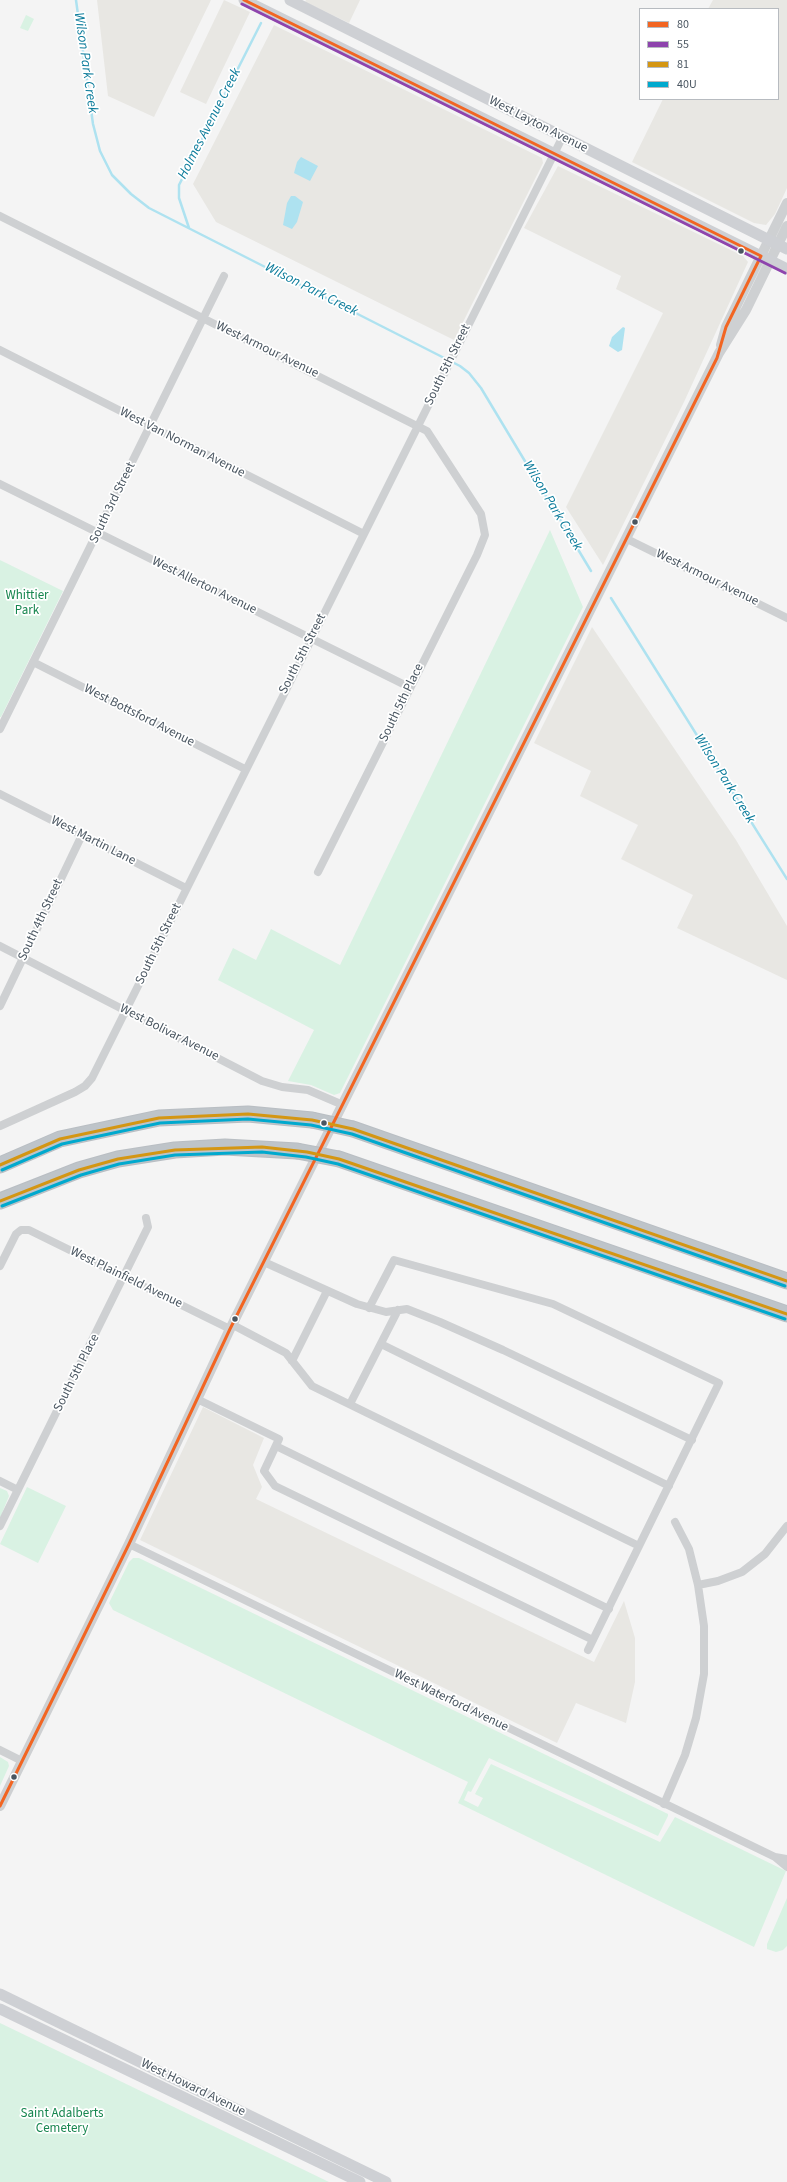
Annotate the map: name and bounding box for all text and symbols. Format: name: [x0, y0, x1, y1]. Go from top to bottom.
legend: [639, 8, 779, 100]
water label: Wilson Park Creek: [70, 11, 100, 115]
text: 80: [677, 16, 689, 33]
text: 55: [677, 36, 689, 53]
text: 81: [677, 56, 689, 73]
water label: Holmes Avenue Creek: [175, 66, 245, 182]
text: 40U: [677, 76, 697, 93]
street label: West Layton Avenue: [486, 93, 590, 157]
unlabelled marker: [736, 246, 746, 256]
water label: Wilson Park Creek: [262, 259, 360, 321]
street label: West Armour Avenue: [213, 318, 321, 382]
street label: South 5th Street: [422, 322, 474, 408]
street label: West Van Norman Avenue: [117, 405, 247, 481]
water label: Wilson Park Creek: [519, 458, 585, 554]
street label: South 3rd Street: [87, 460, 139, 546]
unlabelled marker: [630, 517, 640, 527]
street label: West Armour Avenue: [653, 546, 761, 610]
street label: West Allerton Avenue: [149, 554, 259, 618]
park label: Whittier Park: [5, 588, 49, 619]
street label: South 5th Street: [276, 611, 330, 697]
street label: South 5th Place: [376, 661, 428, 745]
street label: West Bottsford Avenue: [81, 681, 197, 751]
water label: Wilson Park Creek: [690, 731, 758, 827]
street label: West Martin Lane: [48, 813, 138, 869]
street label: South 4th Street: [15, 877, 67, 963]
street label: South 5th Street: [133, 901, 185, 987]
street label: West Bolivar Avenue: [117, 1001, 221, 1065]
unlabelled marker: [319, 1118, 329, 1128]
street label: West Plainfield Avenue: [67, 1244, 185, 1312]
unlabelled marker: [230, 1314, 240, 1324]
street label: South 5th Place: [51, 1332, 103, 1414]
street label: West Waterford Avenue: [391, 1667, 511, 1735]
unlabelled marker: [9, 1772, 19, 1782]
street label: West Howard Avenue: [138, 2056, 248, 2120]
park label: Saint Adalberts Cemetery: [21, 2106, 103, 2137]

